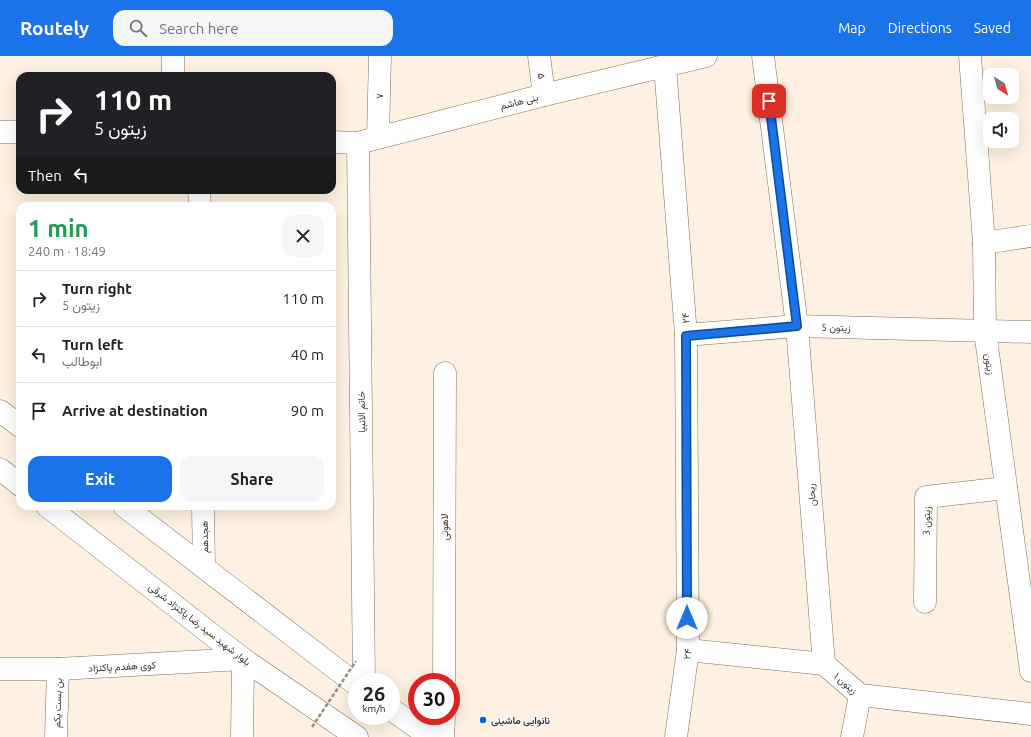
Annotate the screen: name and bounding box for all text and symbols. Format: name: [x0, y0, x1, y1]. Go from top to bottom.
search box: [113, 10, 393, 46]
text: Routely: [20, 17, 89, 39]
icon: search: [127, 17, 149, 39]
text: Search here: [159, 20, 238, 37]
text: Map: [838, 20, 866, 36]
text: Directions: [888, 20, 952, 36]
text: Saved: [974, 20, 1011, 36]
north arrow: [983, 68, 1019, 104]
map controls: [983, 68, 1019, 148]
street label: ۵: [536, 72, 547, 80]
text: 110 m: [94, 84, 172, 115]
pin: [752, 84, 786, 118]
icon: right: [28, 88, 80, 140]
icon: arrive: [758, 90, 780, 112]
street label: بنی هاشم: [499, 91, 540, 112]
street label: ۷: [374, 93, 385, 99]
button: sound: [983, 112, 1019, 148]
text: زیتون 5: [94, 118, 147, 138]
icon: left: [70, 164, 92, 186]
text: Then: [28, 167, 62, 184]
text: 1 min: [28, 215, 89, 242]
button: close: [282, 215, 324, 257]
text: 240 m · 18:49: [28, 244, 106, 258]
text: Turn right: [62, 280, 132, 297]
icon: right: [28, 288, 50, 310]
text: 110 m: [282, 290, 324, 307]
text: زیتون 5: [62, 298, 100, 312]
street label: ۲۴: [680, 312, 691, 324]
street label: زیتون 5: [821, 322, 851, 334]
text: Turn left: [62, 336, 123, 353]
icon: left: [28, 344, 50, 366]
text: 40 m: [291, 346, 324, 363]
street label: زیتون: [982, 353, 996, 375]
text: ابوطالب: [62, 354, 102, 368]
street label: خاتم الانبیا: [356, 391, 368, 433]
icon: arrive: [28, 400, 50, 422]
text: Arrive at destination: [62, 402, 208, 419]
text: 90 m: [291, 402, 324, 419]
button: Exit: [28, 456, 172, 502]
button: Share: [180, 456, 324, 502]
street label: ریحان: [805, 483, 819, 507]
street label: زیتون 3: [921, 506, 933, 536]
street label: لاهوتی: [439, 514, 451, 540]
street label: هجدهم: [199, 521, 211, 553]
street label: بلوار شهید سید رضا پاکنژاد شرقی: [145, 581, 253, 669]
position arrow: [666, 597, 708, 639]
street label: ۲۴: [682, 648, 693, 660]
street label: کوی هفدم پاکنژاد: [88, 659, 157, 676]
street label: زیتون ۱: [831, 671, 859, 697]
speed limit sign: 30: [408, 673, 460, 725]
street label: بن بست یکم: [51, 678, 65, 728]
text: 26: [363, 682, 385, 705]
text: km/h: [362, 703, 386, 714]
marker: نانوایی ماشینی: [478, 715, 488, 725]
place label: نانوایی ماشینی: [491, 715, 550, 727]

